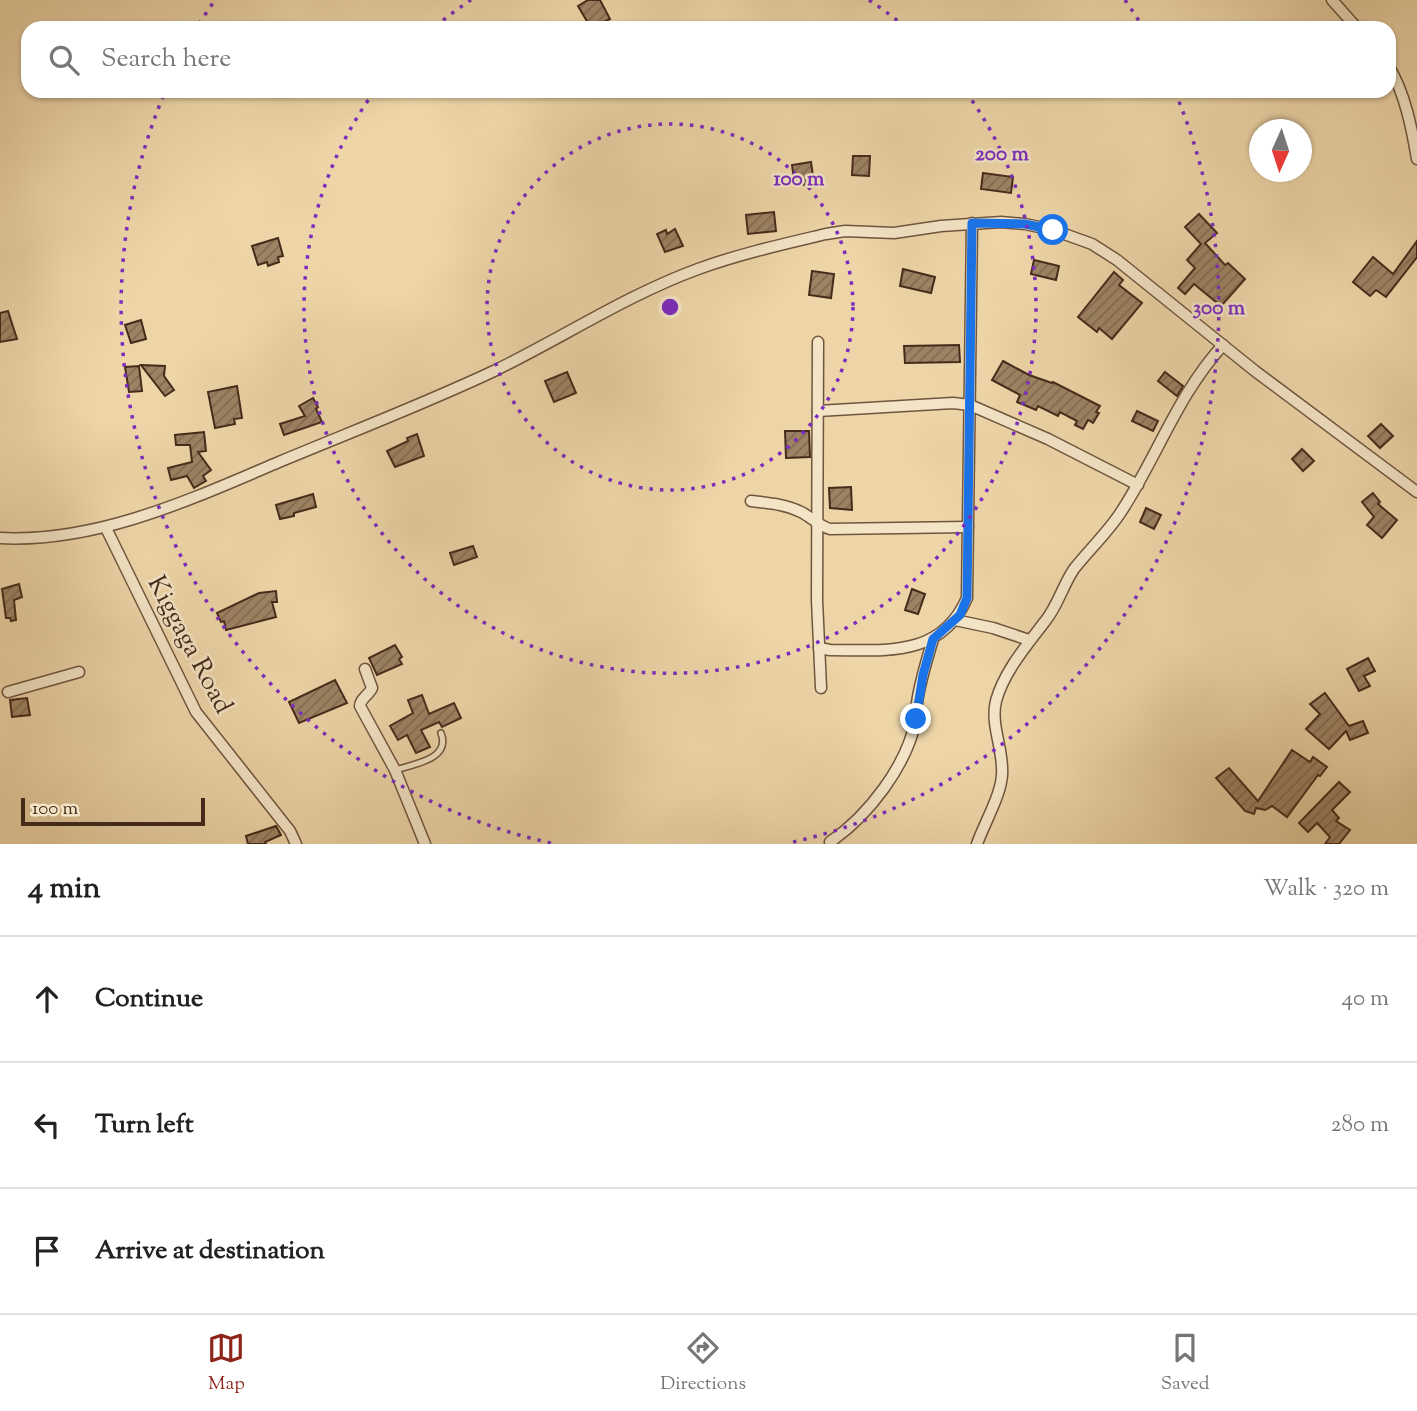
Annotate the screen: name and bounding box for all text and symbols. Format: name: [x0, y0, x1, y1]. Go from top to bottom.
search box: [21, 21, 1396, 98]
icon: search: [45, 41, 83, 79]
text: Search here: [101, 41, 231, 78]
north arrow: [1249, 119, 1312, 182]
text: 200 m: [975, 140, 1030, 170]
text: 100 m: [774, 165, 825, 195]
route start: [1037, 214, 1068, 245]
text: 300 m: [1193, 294, 1246, 324]
centre of rings: [658, 295, 682, 319]
street label: Kiggaga Road: [137, 570, 241, 721]
route end: [900, 703, 931, 734]
scale bar: [21, 795, 205, 827]
text: 100 m: [32, 796, 78, 823]
text: 4 min: [28, 868, 101, 911]
text: Walk · 320 m: [1263, 873, 1389, 906]
icon: ahead: [28, 980, 66, 1018]
text: Continue: [95, 981, 203, 1018]
text: 40 m: [1342, 983, 1389, 1016]
icon: left: [28, 1106, 66, 1144]
text: Turn left: [95, 1107, 194, 1144]
text: 280 m: [1331, 1109, 1389, 1142]
icon: arrive: [28, 1232, 66, 1270]
text: Arrive at destination: [95, 1233, 325, 1270]
tab: Map: [207, 1329, 245, 1398]
tab: Directions: [660, 1329, 746, 1398]
tab: Saved: [1161, 1329, 1210, 1398]

